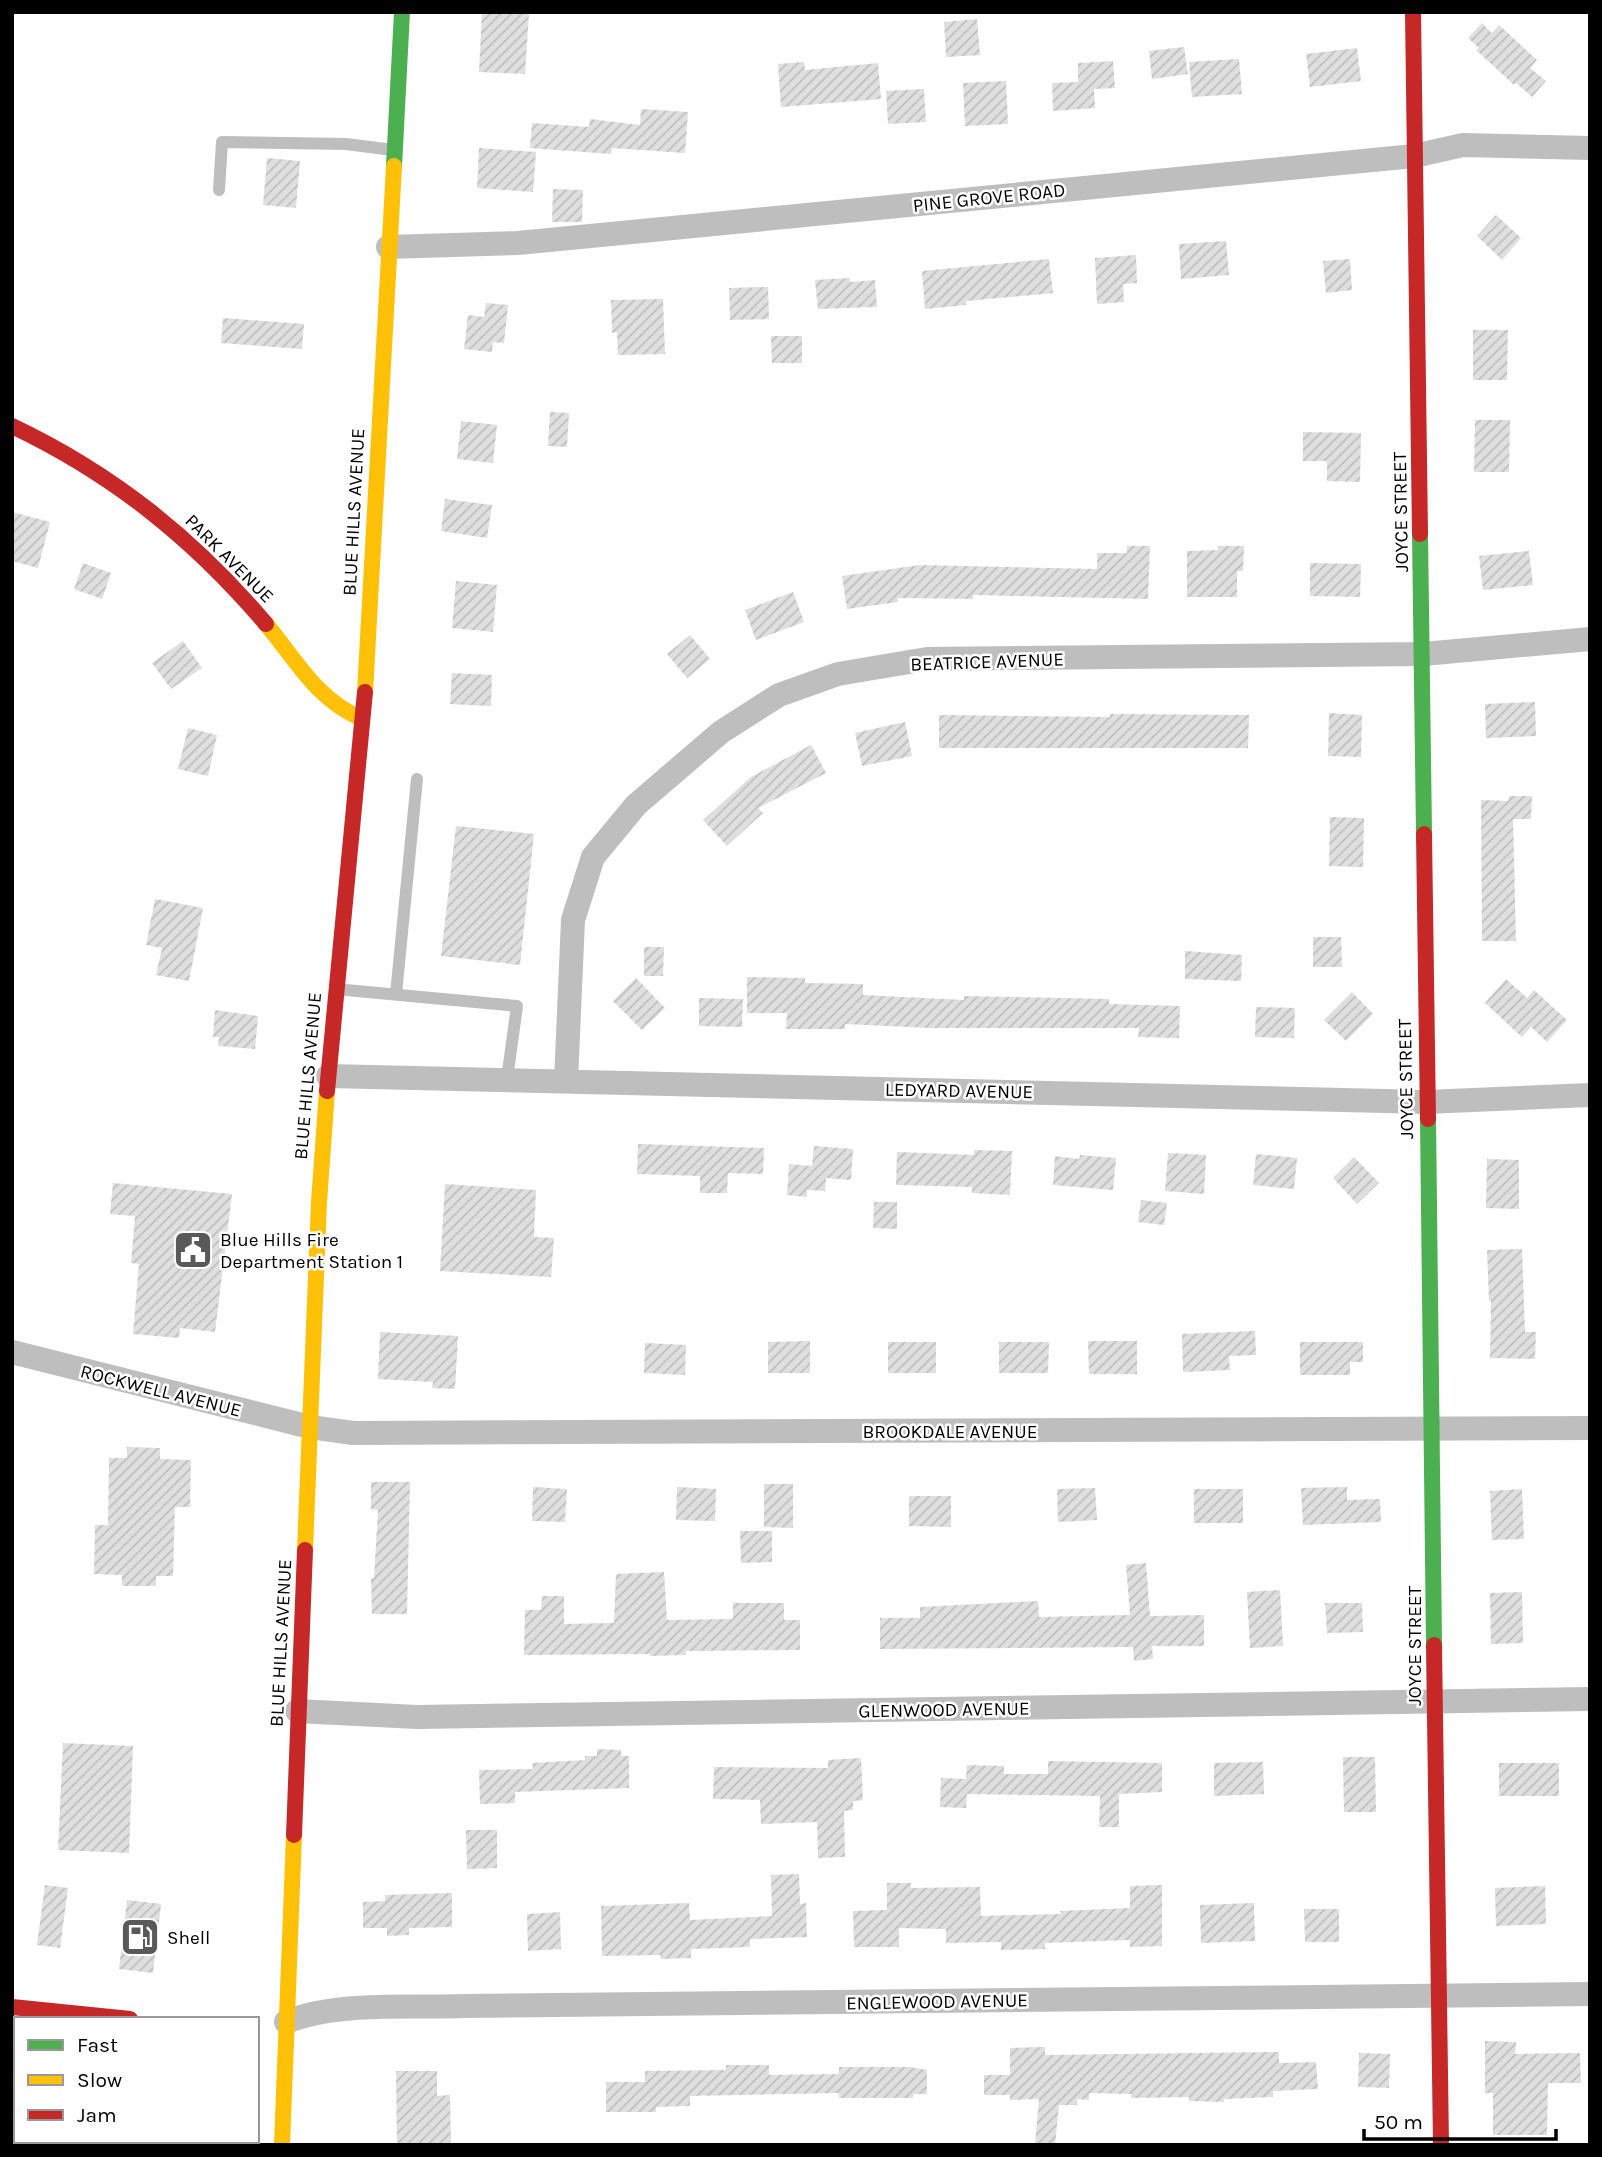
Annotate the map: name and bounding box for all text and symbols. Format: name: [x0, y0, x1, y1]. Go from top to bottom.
street label: PINE GROVE ROAD: [912, 179, 1066, 217]
street label: BLUE HILLS AVENUE: [339, 428, 369, 596]
street label: JOYCE STREET: [1389, 451, 1413, 572]
street label: PARK AVENUE: [180, 510, 278, 608]
street label: BEATRICE AVENUE: [910, 648, 1064, 676]
street label: BLUE HILLS AVENUE: [290, 991, 326, 1161]
street label: JOYCE STREET: [1394, 1018, 1418, 1139]
street label: LEDYARD AVENUE: [885, 1079, 1033, 1103]
public building icon: Blue Hills Fire Department Station 1: [172, 1229, 214, 1271]
place label: Blue Hills Fire Department Station 1: [220, 1229, 403, 1273]
street label: ROCKWELL AVENUE: [78, 1360, 243, 1422]
street label: BROOKDALE AVENUE: [863, 1421, 1037, 1443]
street label: BLUE HILLS AVENUE: [266, 1559, 296, 1727]
street label: JOYCE STREET: [1404, 1585, 1426, 1706]
street label: GLENWOOD AVENUE: [858, 1698, 1030, 1722]
fuel station icon: Shell: [119, 1916, 161, 1958]
place label: Shell: [167, 1927, 210, 1949]
street label: ENGLEWOOD AVENUE: [846, 1989, 1028, 2015]
legend: [14, 2017, 259, 2143]
text: Fast: [77, 2033, 118, 2057]
text: Slow: [77, 2068, 122, 2092]
scale bar: [1364, 2098, 1556, 2142]
text: Jam: [77, 2103, 117, 2127]
text: 50 m: [1374, 2110, 1423, 2134]

